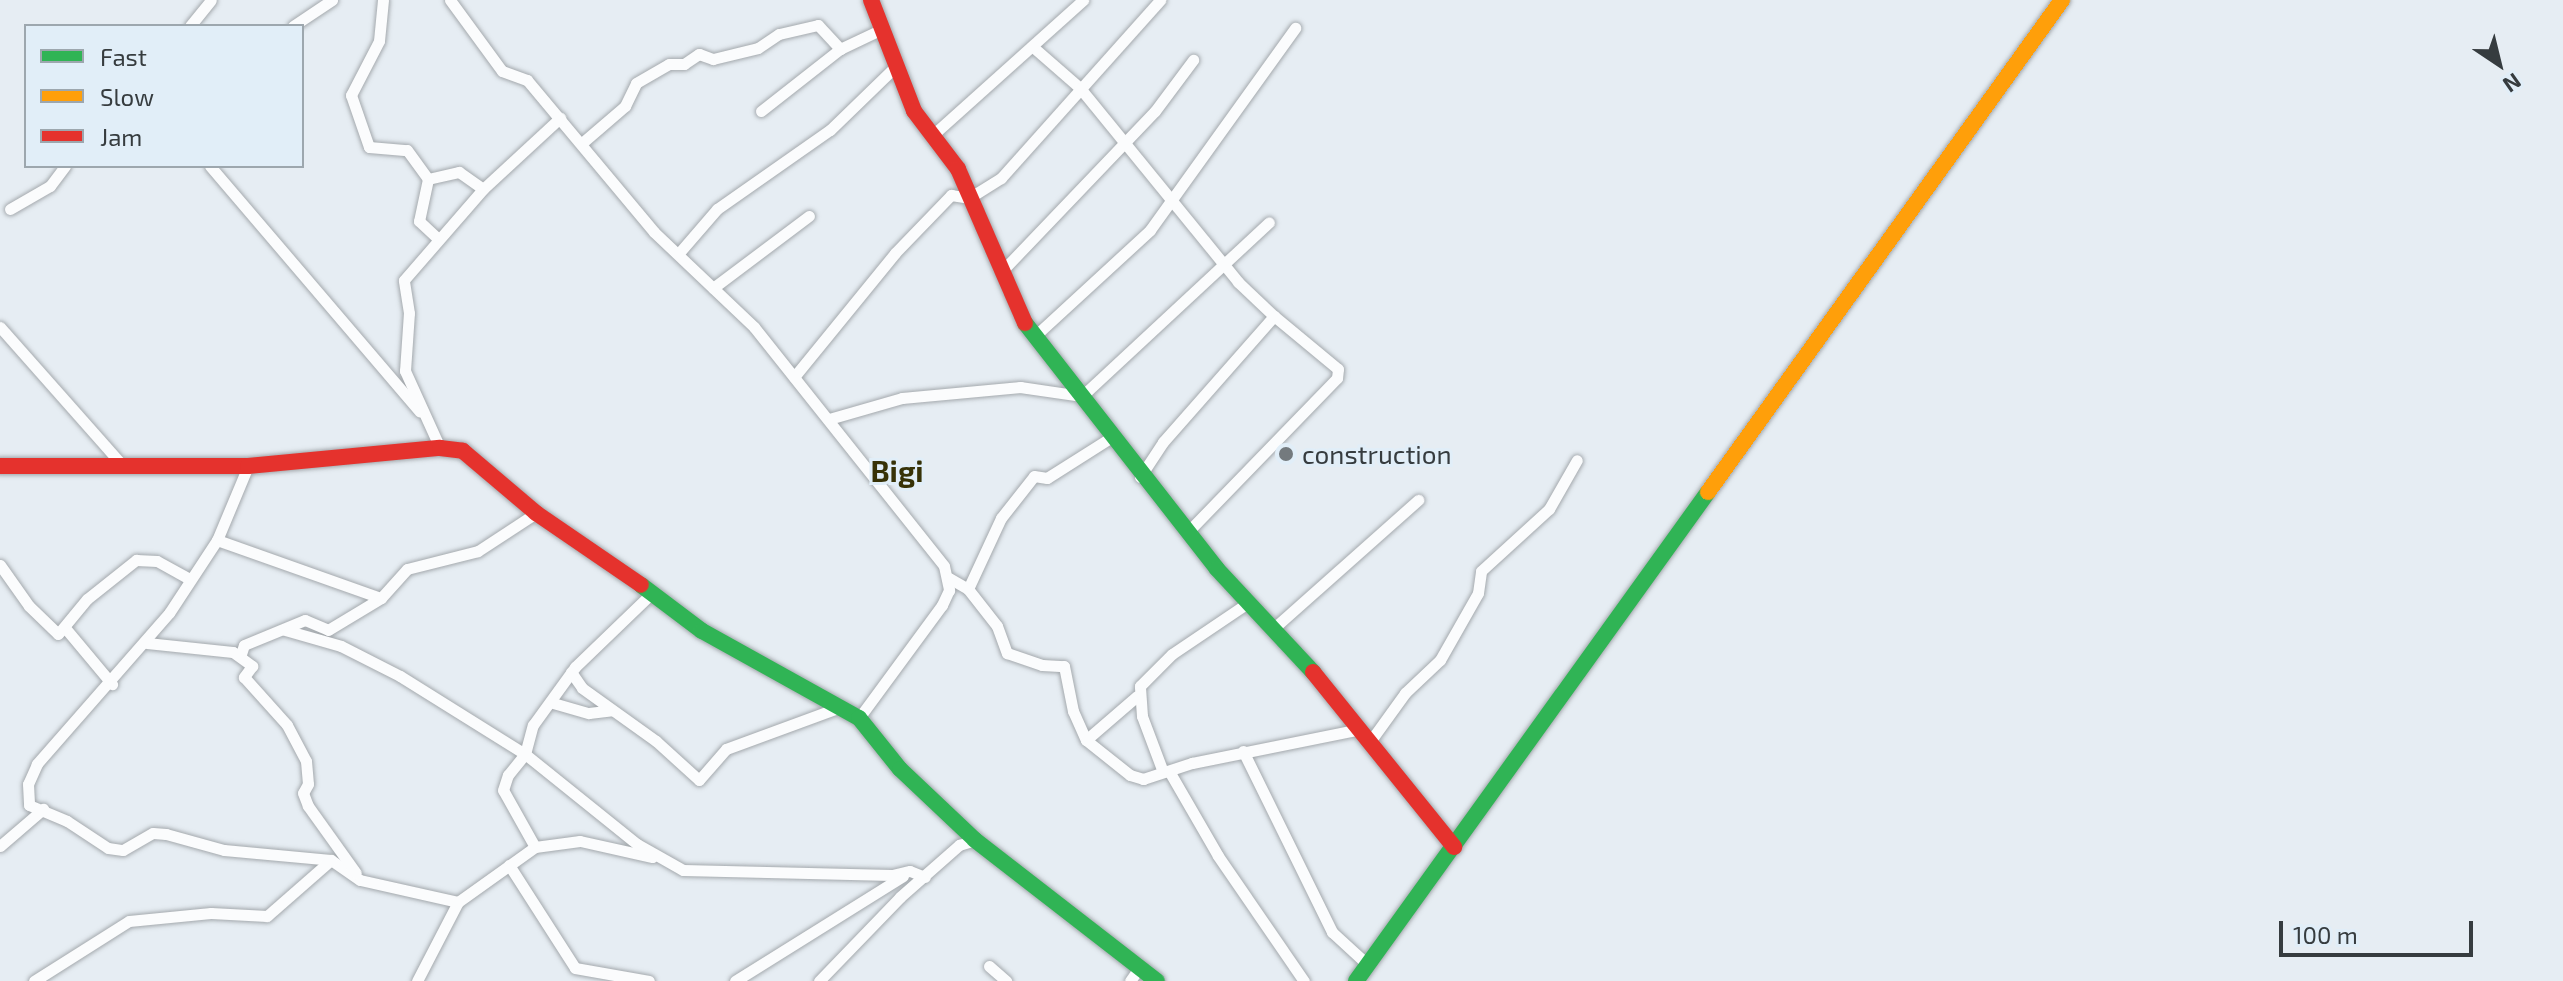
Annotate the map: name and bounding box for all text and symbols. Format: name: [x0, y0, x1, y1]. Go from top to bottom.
legend: [24, 24, 304, 168]
north arrow: [2459, 24, 2539, 104]
text: Fast: [100, 42, 147, 71]
text: N: [2499, 68, 2527, 99]
text: Slow: [100, 82, 154, 111]
text: Jam: [100, 122, 142, 151]
place label: construction: [1302, 438, 1452, 470]
marker: construction: [1277, 445, 1295, 463]
district label: Bigi: [870, 452, 924, 488]
scale bar: [2283, 905, 2477, 955]
text: 100 m: [2293, 920, 2358, 949]

